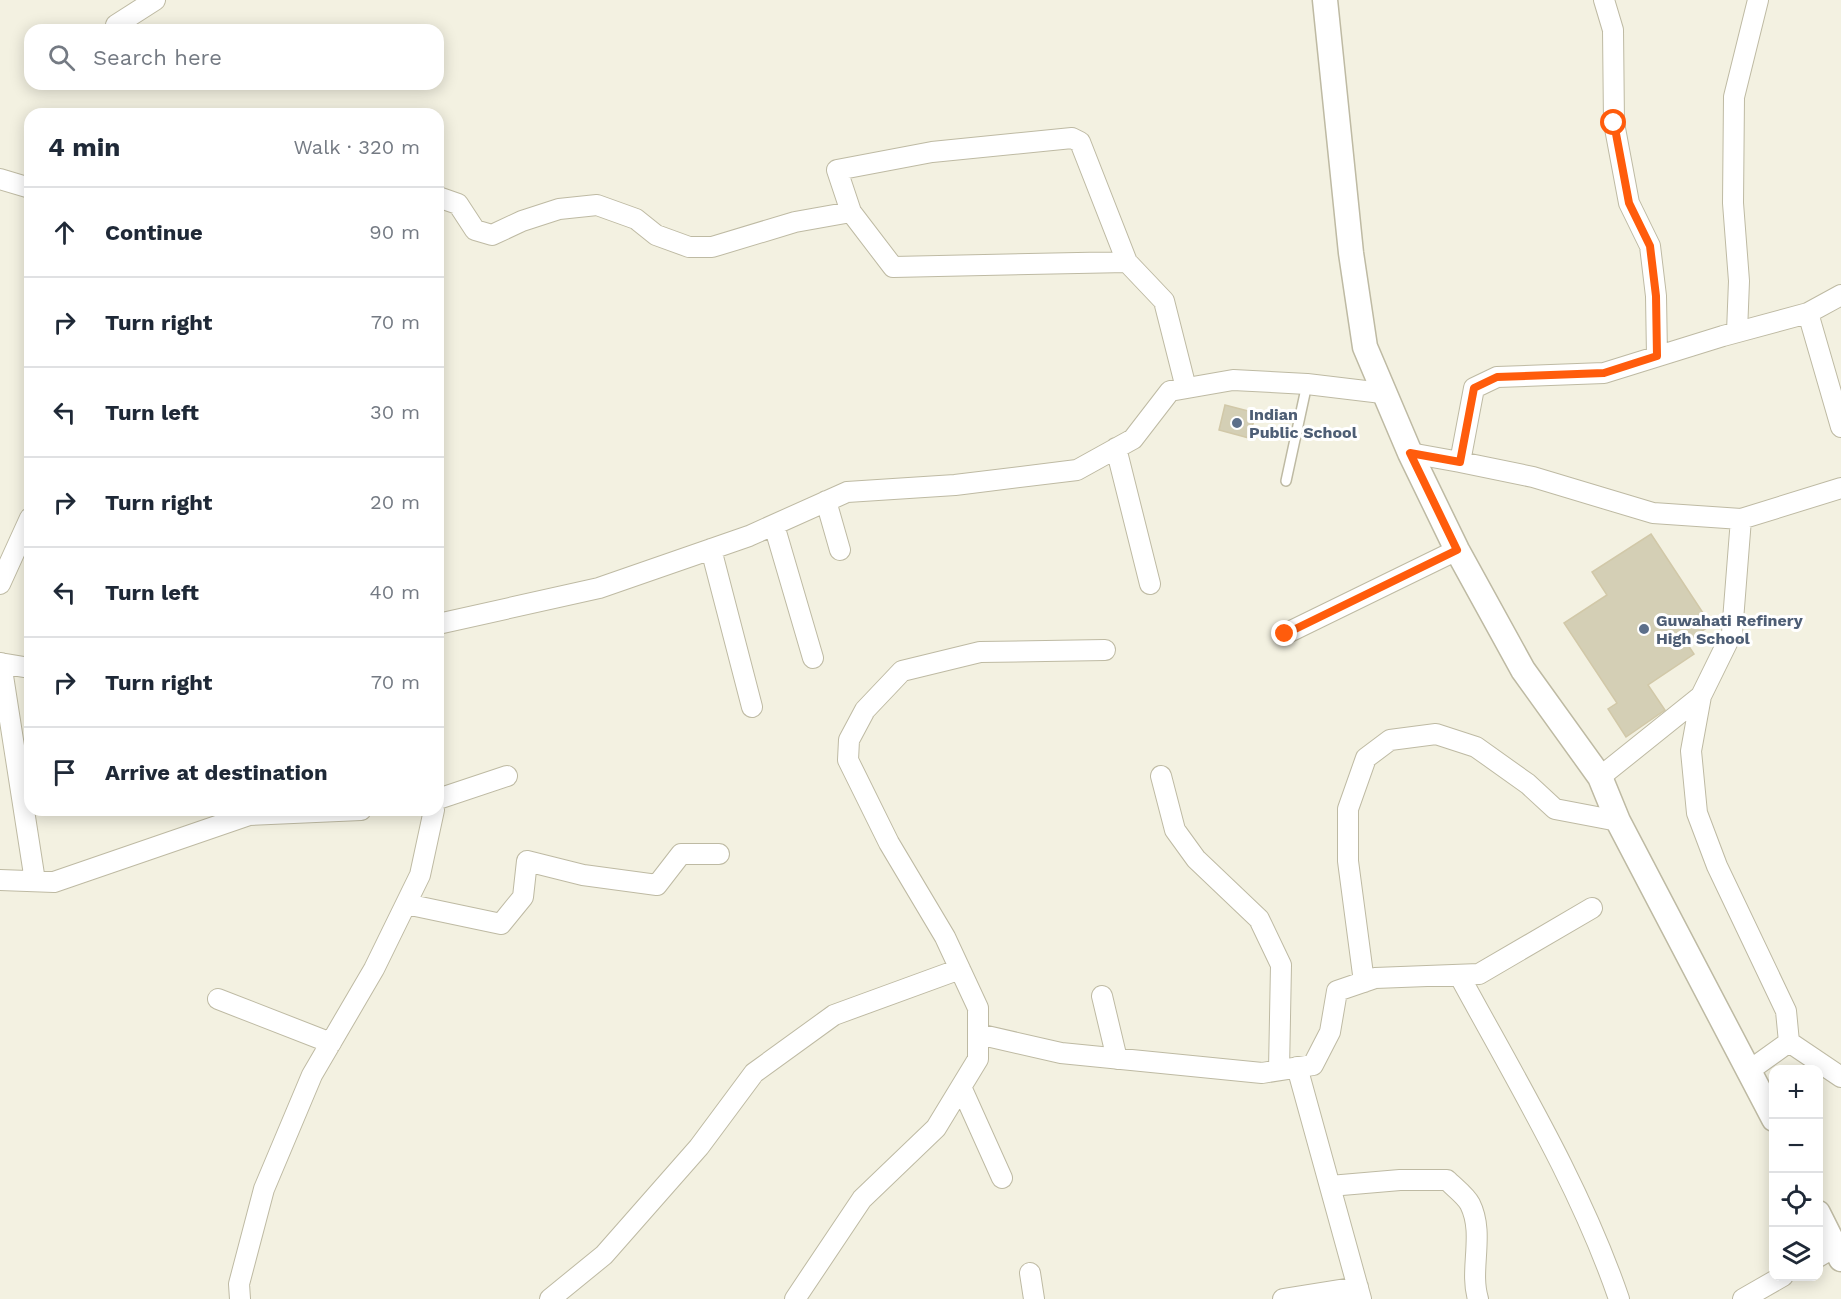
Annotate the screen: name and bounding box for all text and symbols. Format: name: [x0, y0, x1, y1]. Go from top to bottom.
search box: [24, 24, 444, 90]
icon: search: [45, 41, 78, 74]
text: Search here: [93, 45, 222, 70]
route start: [1600, 109, 1626, 135]
text: 4 min: [48, 132, 120, 162]
text: Walk · 320 m: [293, 135, 420, 159]
icon: ahead: [48, 216, 81, 249]
text: Continue: [105, 220, 203, 245]
text: 90 m: [369, 220, 420, 244]
icon: right: [48, 306, 81, 339]
text: Turn right: [105, 310, 212, 335]
text: 70 m: [371, 310, 420, 334]
icon: left: [48, 396, 81, 429]
text: Turn left: [105, 400, 199, 425]
text: 30 m: [370, 400, 420, 424]
place label: Indian Public School: [1249, 405, 1358, 442]
marker: Indian Public School: [1230, 416, 1244, 430]
icon: right: [48, 486, 81, 519]
text: Turn right: [105, 490, 212, 515]
text: 20 m: [370, 490, 420, 514]
icon: left: [48, 576, 81, 609]
text: Turn left: [105, 580, 199, 605]
text: 40 m: [369, 580, 420, 604]
place label: Guwahati Refinery High School: [1656, 611, 1804, 648]
route end: [1271, 620, 1297, 646]
marker: Guwahati Refinery High School: [1637, 622, 1651, 636]
icon: right: [48, 666, 81, 699]
text: Turn right: [105, 670, 212, 695]
text: 70 m: [371, 670, 420, 694]
icon: arrive: [48, 756, 81, 789]
text: Arrive at destination: [105, 760, 328, 785]
map controls: [1769, 1065, 1823, 1281]
button: +: [1769, 1065, 1823, 1119]
button: −: [1769, 1119, 1823, 1173]
button: locate: [1769, 1173, 1823, 1227]
button: layers: [1769, 1227, 1823, 1281]

